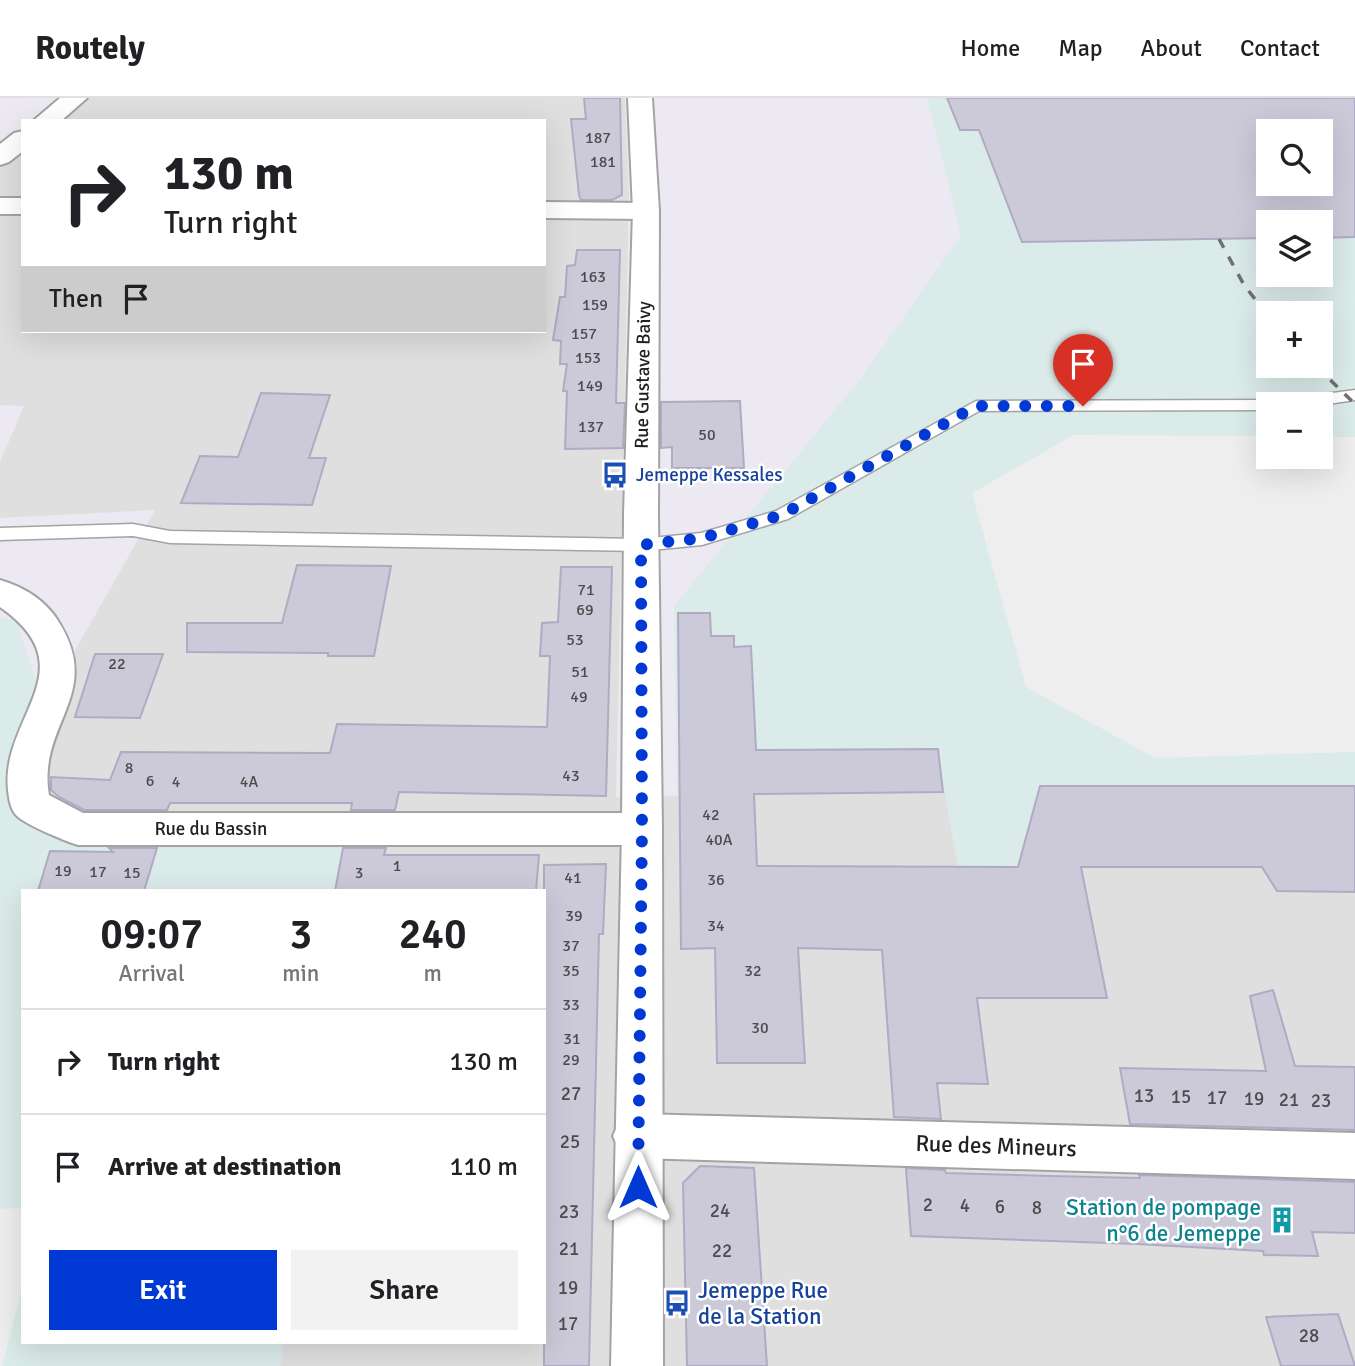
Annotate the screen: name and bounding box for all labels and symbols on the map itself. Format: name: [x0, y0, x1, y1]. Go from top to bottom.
house number: 187: [585, 128, 611, 148]
house number: 181: [590, 152, 616, 172]
house number: 163: [580, 267, 606, 287]
house number: 159: [582, 295, 608, 315]
street label: Rue Gustave Baivy: [630, 301, 656, 449]
house number: 157: [571, 324, 597, 344]
pin: [1053, 334, 1113, 406]
house number: 153: [575, 348, 601, 368]
house number: 149: [577, 376, 603, 396]
house number: 137: [578, 417, 604, 437]
house number: 50: [698, 425, 716, 445]
bus stop icon: Jemeppe Kessales: [600, 460, 630, 490]
place label: Jemeppe Kessales: [636, 463, 783, 487]
house number: 71: [577, 580, 595, 600]
house number: 69: [576, 600, 594, 620]
house number: 53: [566, 630, 584, 650]
house number: 22: [108, 654, 126, 674]
house number: 51: [571, 662, 589, 682]
house number: 49: [570, 687, 588, 707]
house number: 8: [125, 758, 133, 778]
house number: 43: [562, 766, 580, 786]
house number: 6: [146, 771, 154, 791]
house number: 4: [172, 772, 181, 792]
house number: 4A: [240, 772, 258, 792]
house number: 42: [702, 805, 720, 825]
street label: Rue du Bassin: [155, 817, 267, 841]
house number: 40A: [705, 830, 733, 850]
house number: 1: [393, 856, 401, 876]
house number: 19: [54, 861, 72, 881]
house number: 17: [89, 862, 107, 882]
house number: 15: [123, 863, 141, 883]
house number: 3: [355, 863, 363, 883]
house number: 41: [564, 868, 582, 888]
house number: 36: [707, 870, 725, 890]
house number: 39: [565, 906, 583, 926]
house number: 34: [707, 916, 725, 936]
house number: 37: [562, 936, 580, 956]
house number: 35: [562, 961, 580, 981]
house number: 32: [744, 961, 762, 981]
house number: 33: [562, 995, 580, 1015]
house number: 30: [751, 1018, 769, 1038]
house number: 31: [563, 1029, 581, 1049]
house number: 29: [562, 1050, 580, 1070]
house number: 27: [561, 1082, 581, 1106]
house number: 13: [1134, 1084, 1154, 1108]
house number: 15: [1171, 1085, 1191, 1109]
house number: 17: [1207, 1086, 1227, 1110]
house number: 19: [1244, 1087, 1264, 1111]
house number: 21: [1279, 1088, 1299, 1112]
house number: 23: [1311, 1089, 1331, 1113]
street label: Rue des Mineurs: [915, 1129, 1077, 1163]
house number: 25: [560, 1130, 580, 1154]
position arrow: [601, 1150, 675, 1224]
house number: 2: [923, 1193, 933, 1217]
place label: Station de pompage n°6 de Jemeppe: [1066, 1193, 1261, 1248]
house number: 4: [960, 1194, 970, 1218]
house number: 6: [995, 1195, 1005, 1219]
house number: 8: [1032, 1196, 1042, 1220]
house number: 24: [710, 1199, 730, 1223]
house number: 23: [559, 1200, 579, 1224]
building icon: Station de pompage n°6 de Jemeppe: [1267, 1205, 1297, 1235]
house number: 21: [559, 1237, 579, 1261]
house number: 22: [712, 1239, 732, 1263]
house number: 19: [558, 1276, 578, 1300]
place label: Jemeppe Rue de la Station: [698, 1276, 828, 1331]
bus stop icon: Jemeppe Rue de la Station: [662, 1288, 692, 1318]
house number: 17: [558, 1312, 578, 1336]
house number: 28: [1299, 1324, 1319, 1348]

